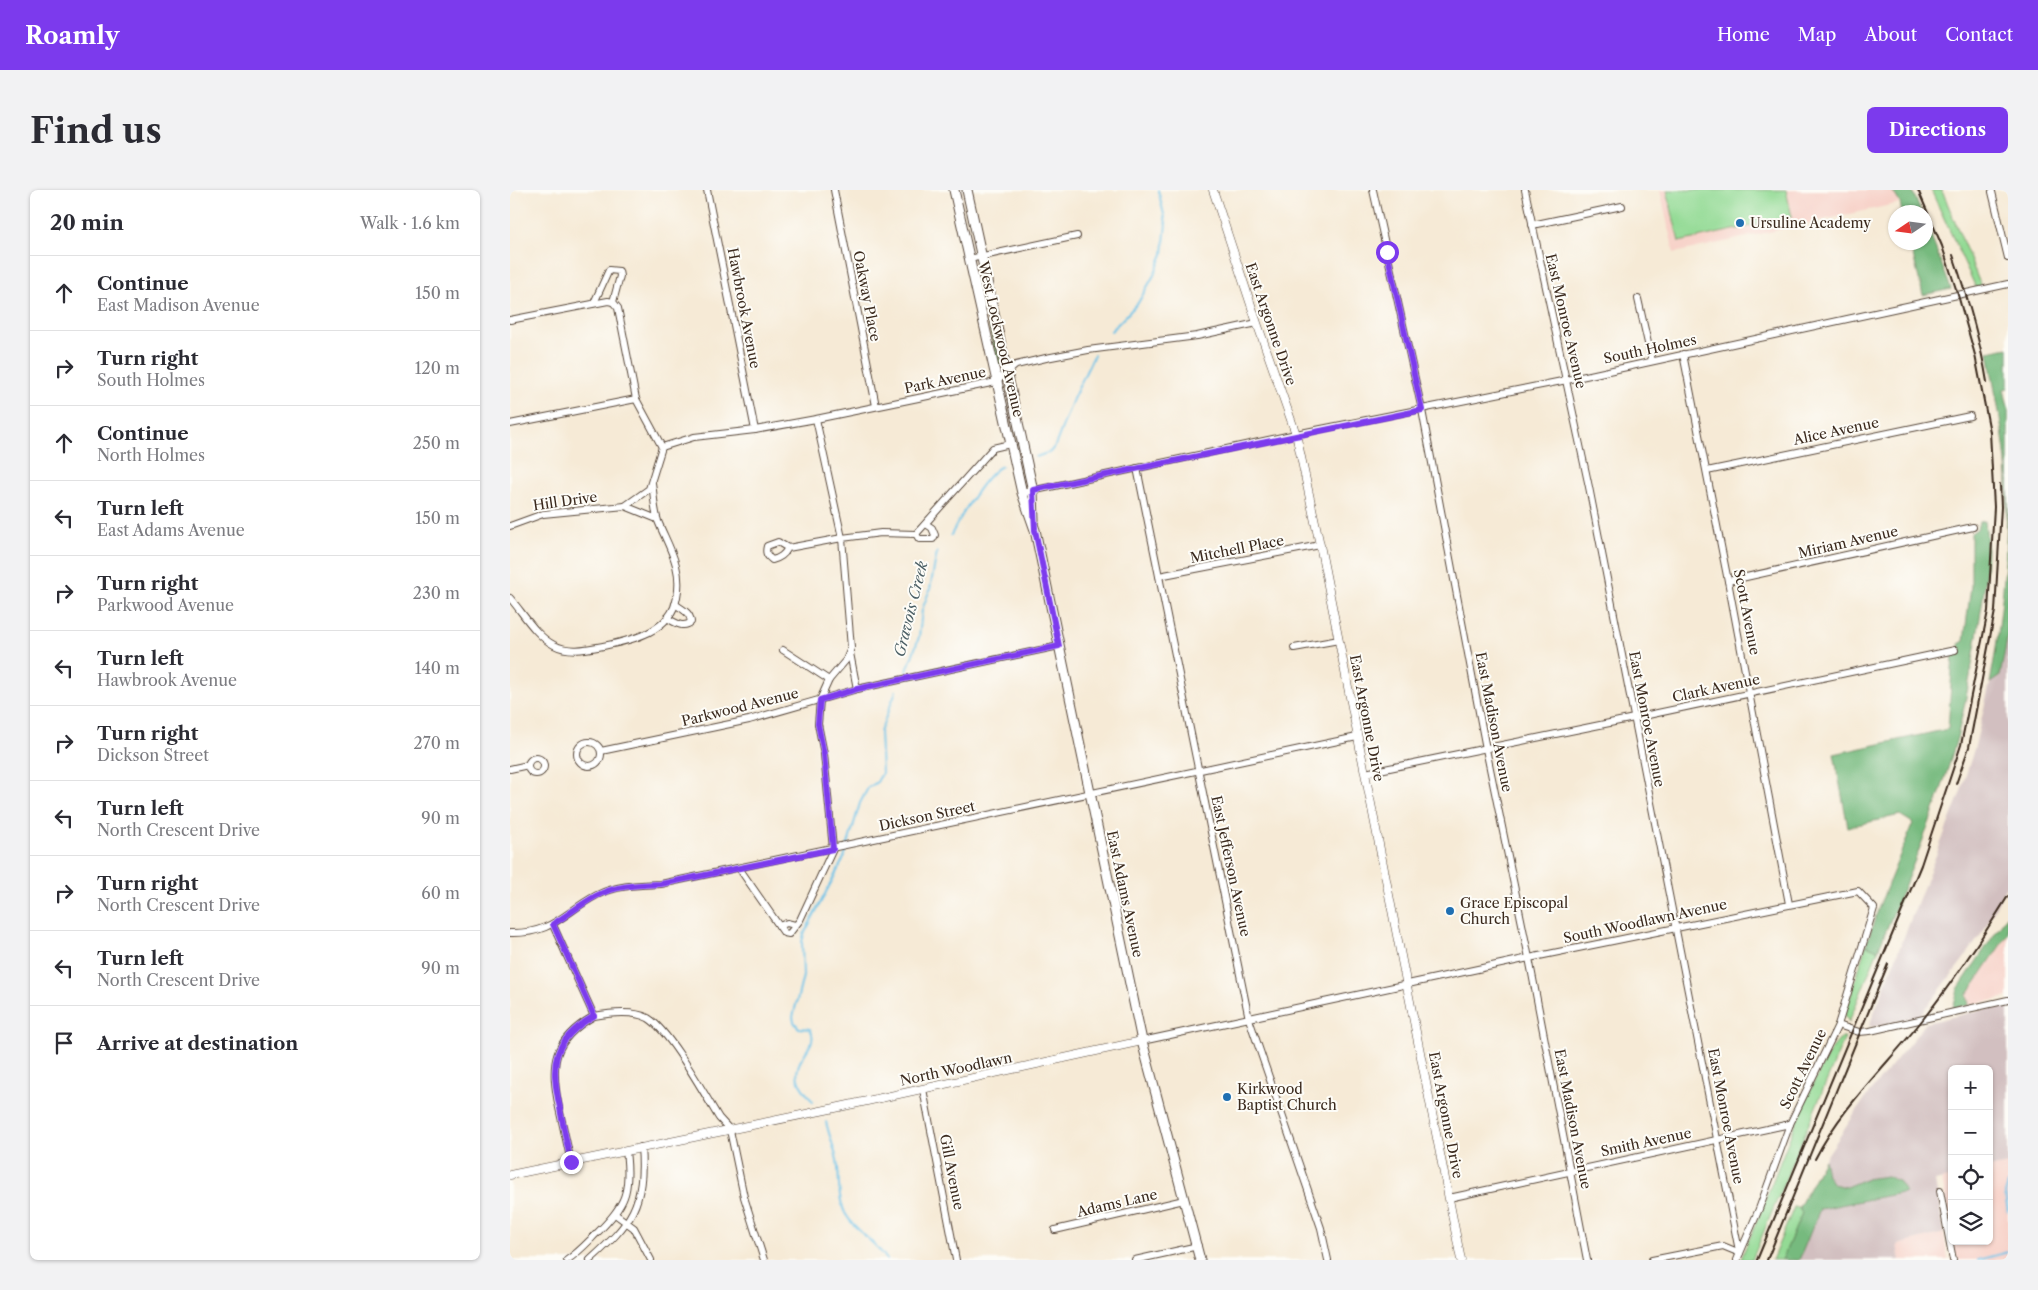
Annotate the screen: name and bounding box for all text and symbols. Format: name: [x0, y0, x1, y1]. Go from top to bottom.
text: Roamly: [25, 21, 119, 50]
text: Home: [1717, 24, 1770, 46]
text: Map: [1798, 24, 1836, 46]
text: About: [1864, 24, 1917, 46]
text: Contact: [1945, 24, 2013, 46]
button: Directions: [1867, 107, 2008, 153]
text: Find us: [30, 109, 162, 152]
north arrow: [1888, 205, 1933, 250]
text: 20 min: [50, 210, 124, 235]
text: Walk · 1.6 km: [360, 213, 460, 233]
place label: Ursuline Academy: [1750, 214, 1871, 232]
marker: Ursuline Academy: [1734, 217, 1746, 229]
route start: [1376, 241, 1399, 264]
street label: Hawbrook Avenue: [723, 246, 765, 370]
street label: Oakway Place: [849, 249, 885, 343]
street label: East Monroe Avenue: [1542, 252, 1590, 390]
street label: West Lockwood Avenue: [974, 258, 1028, 419]
street label: East Argonne Drive: [1242, 260, 1301, 388]
text: Continue: [97, 272, 189, 295]
icon: ahead: [50, 279, 78, 307]
text: 150 m: [415, 283, 460, 303]
text: East Madison Avenue: [97, 295, 260, 315]
street label: South Holmes: [1602, 330, 1698, 368]
text: Turn right: [97, 347, 198, 370]
icon: right: [50, 354, 78, 382]
text: 120 m: [415, 358, 460, 378]
street label: Park Avenue: [903, 363, 988, 397]
text: South Holmes: [97, 370, 205, 390]
street label: Alice Avenue: [1791, 413, 1881, 449]
text: Continue: [97, 422, 189, 445]
icon: ahead: [50, 429, 78, 457]
text: 250 m: [413, 433, 460, 453]
text: North Holmes: [97, 445, 205, 465]
street label: Hill Drive: [532, 488, 598, 514]
text: Turn left: [97, 497, 184, 520]
icon: left: [50, 504, 78, 532]
text: 150 m: [415, 508, 460, 528]
text: East Adams Avenue: [97, 520, 245, 540]
street label: Miriam Avenue: [1796, 522, 1900, 562]
street label: Mitchell Place: [1188, 531, 1286, 567]
water label: Gravois Creek: [889, 559, 932, 659]
street label: Scott Avenue: [1730, 568, 1764, 657]
text: Turn right: [97, 572, 198, 595]
icon: right: [50, 579, 78, 607]
text: 230 m: [413, 583, 460, 603]
text: Parkwood Avenue: [97, 595, 234, 615]
text: Turn left: [97, 647, 184, 670]
street label: East Madison Avenue: [1472, 650, 1516, 794]
street label: East Monroe Avenue: [1625, 650, 1669, 789]
street label: East Argonne Drive: [1346, 653, 1388, 783]
icon: left: [50, 654, 78, 682]
text: 140 m: [415, 658, 460, 678]
text: Hawbrook Avenue: [97, 670, 237, 690]
street label: Clark Avenue: [1671, 670, 1762, 706]
street label: Parkwood Avenue: [680, 684, 801, 730]
text: Turn right: [97, 722, 198, 745]
icon: right: [50, 729, 78, 757]
text: 270 m: [414, 733, 460, 753]
text: Dickson Street: [97, 745, 209, 765]
street label: East Jefferson Avenue: [1207, 794, 1255, 938]
text: Turn left: [97, 797, 184, 820]
street label: Dickson Street: [877, 797, 977, 835]
icon: left: [50, 804, 78, 832]
text: 90 m: [421, 808, 460, 828]
text: North Crescent Drive: [97, 820, 260, 840]
street label: East Adams Avenue: [1103, 829, 1147, 959]
text: Turn right: [97, 872, 198, 895]
icon: right: [50, 879, 78, 907]
text: 60 m: [421, 883, 460, 903]
place label: Grace Episcopal Church: [1460, 894, 1568, 928]
text: North Crescent Drive: [97, 895, 260, 915]
street label: South Woodlawn Avenue: [1562, 895, 1729, 947]
marker: Grace Episcopal Church: [1444, 905, 1456, 917]
text: Turn left: [97, 947, 184, 970]
icon: left: [50, 954, 78, 982]
text: 90 m: [421, 958, 460, 978]
text: North Crescent Drive: [97, 970, 260, 990]
street label: Scott Avenue: [1776, 1026, 1830, 1112]
icon: arrive: [50, 1029, 78, 1057]
text: Arrive at destination: [97, 1032, 298, 1055]
street label: East Madison Avenue: [1551, 1047, 1595, 1191]
street label: East Monroe Avenue: [1704, 1047, 1748, 1186]
street label: North Woodlawn: [898, 1048, 1014, 1090]
street label: East Argonne Drive: [1425, 1050, 1467, 1180]
map controls: [1948, 1065, 1993, 1245]
button: +: [1948, 1065, 1993, 1110]
place label: Kirkwood Baptist Church: [1237, 1080, 1337, 1114]
marker: Kirkwood Baptist Church: [1221, 1091, 1233, 1103]
button: −: [1948, 1110, 1993, 1155]
street label: Smith Avenue: [1599, 1124, 1693, 1160]
street label: Gill Avenue: [936, 1133, 968, 1212]
route end: [560, 1151, 583, 1174]
button: locate: [1948, 1155, 1993, 1200]
street label: Adams Lane: [1074, 1185, 1159, 1221]
button: layers: [1948, 1200, 1993, 1245]

